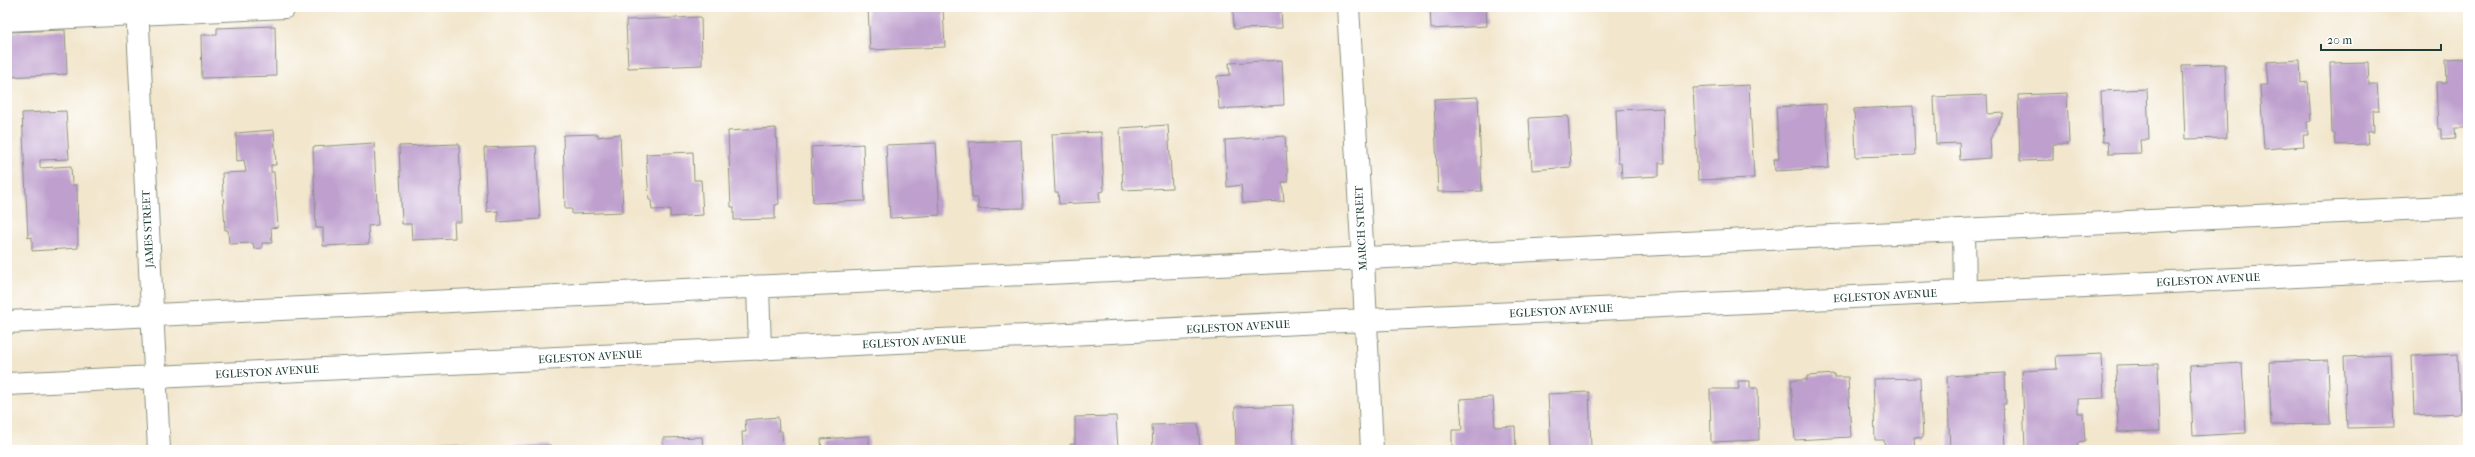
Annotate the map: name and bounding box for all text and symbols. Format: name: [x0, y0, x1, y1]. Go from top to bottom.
scale bar: [2321, 26, 2441, 52]
text: 20 m: [2327, 33, 2352, 47]
street label: MARCH STREET: [1352, 185, 1370, 271]
street label: JAMES STREET: [139, 189, 157, 269]
street label: EGLESTON AVENUE: [2156, 271, 2261, 289]
street label: EGLESTON AVENUE: [1833, 287, 1938, 305]
street label: EGLESTON AVENUE: [1509, 302, 1614, 320]
street label: EGLESTON AVENUE: [1186, 318, 1291, 336]
street label: EGLESTON AVENUE: [862, 333, 967, 351]
street label: EGLESTON AVENUE: [538, 348, 643, 366]
street label: EGLESTON AVENUE: [215, 363, 320, 381]

